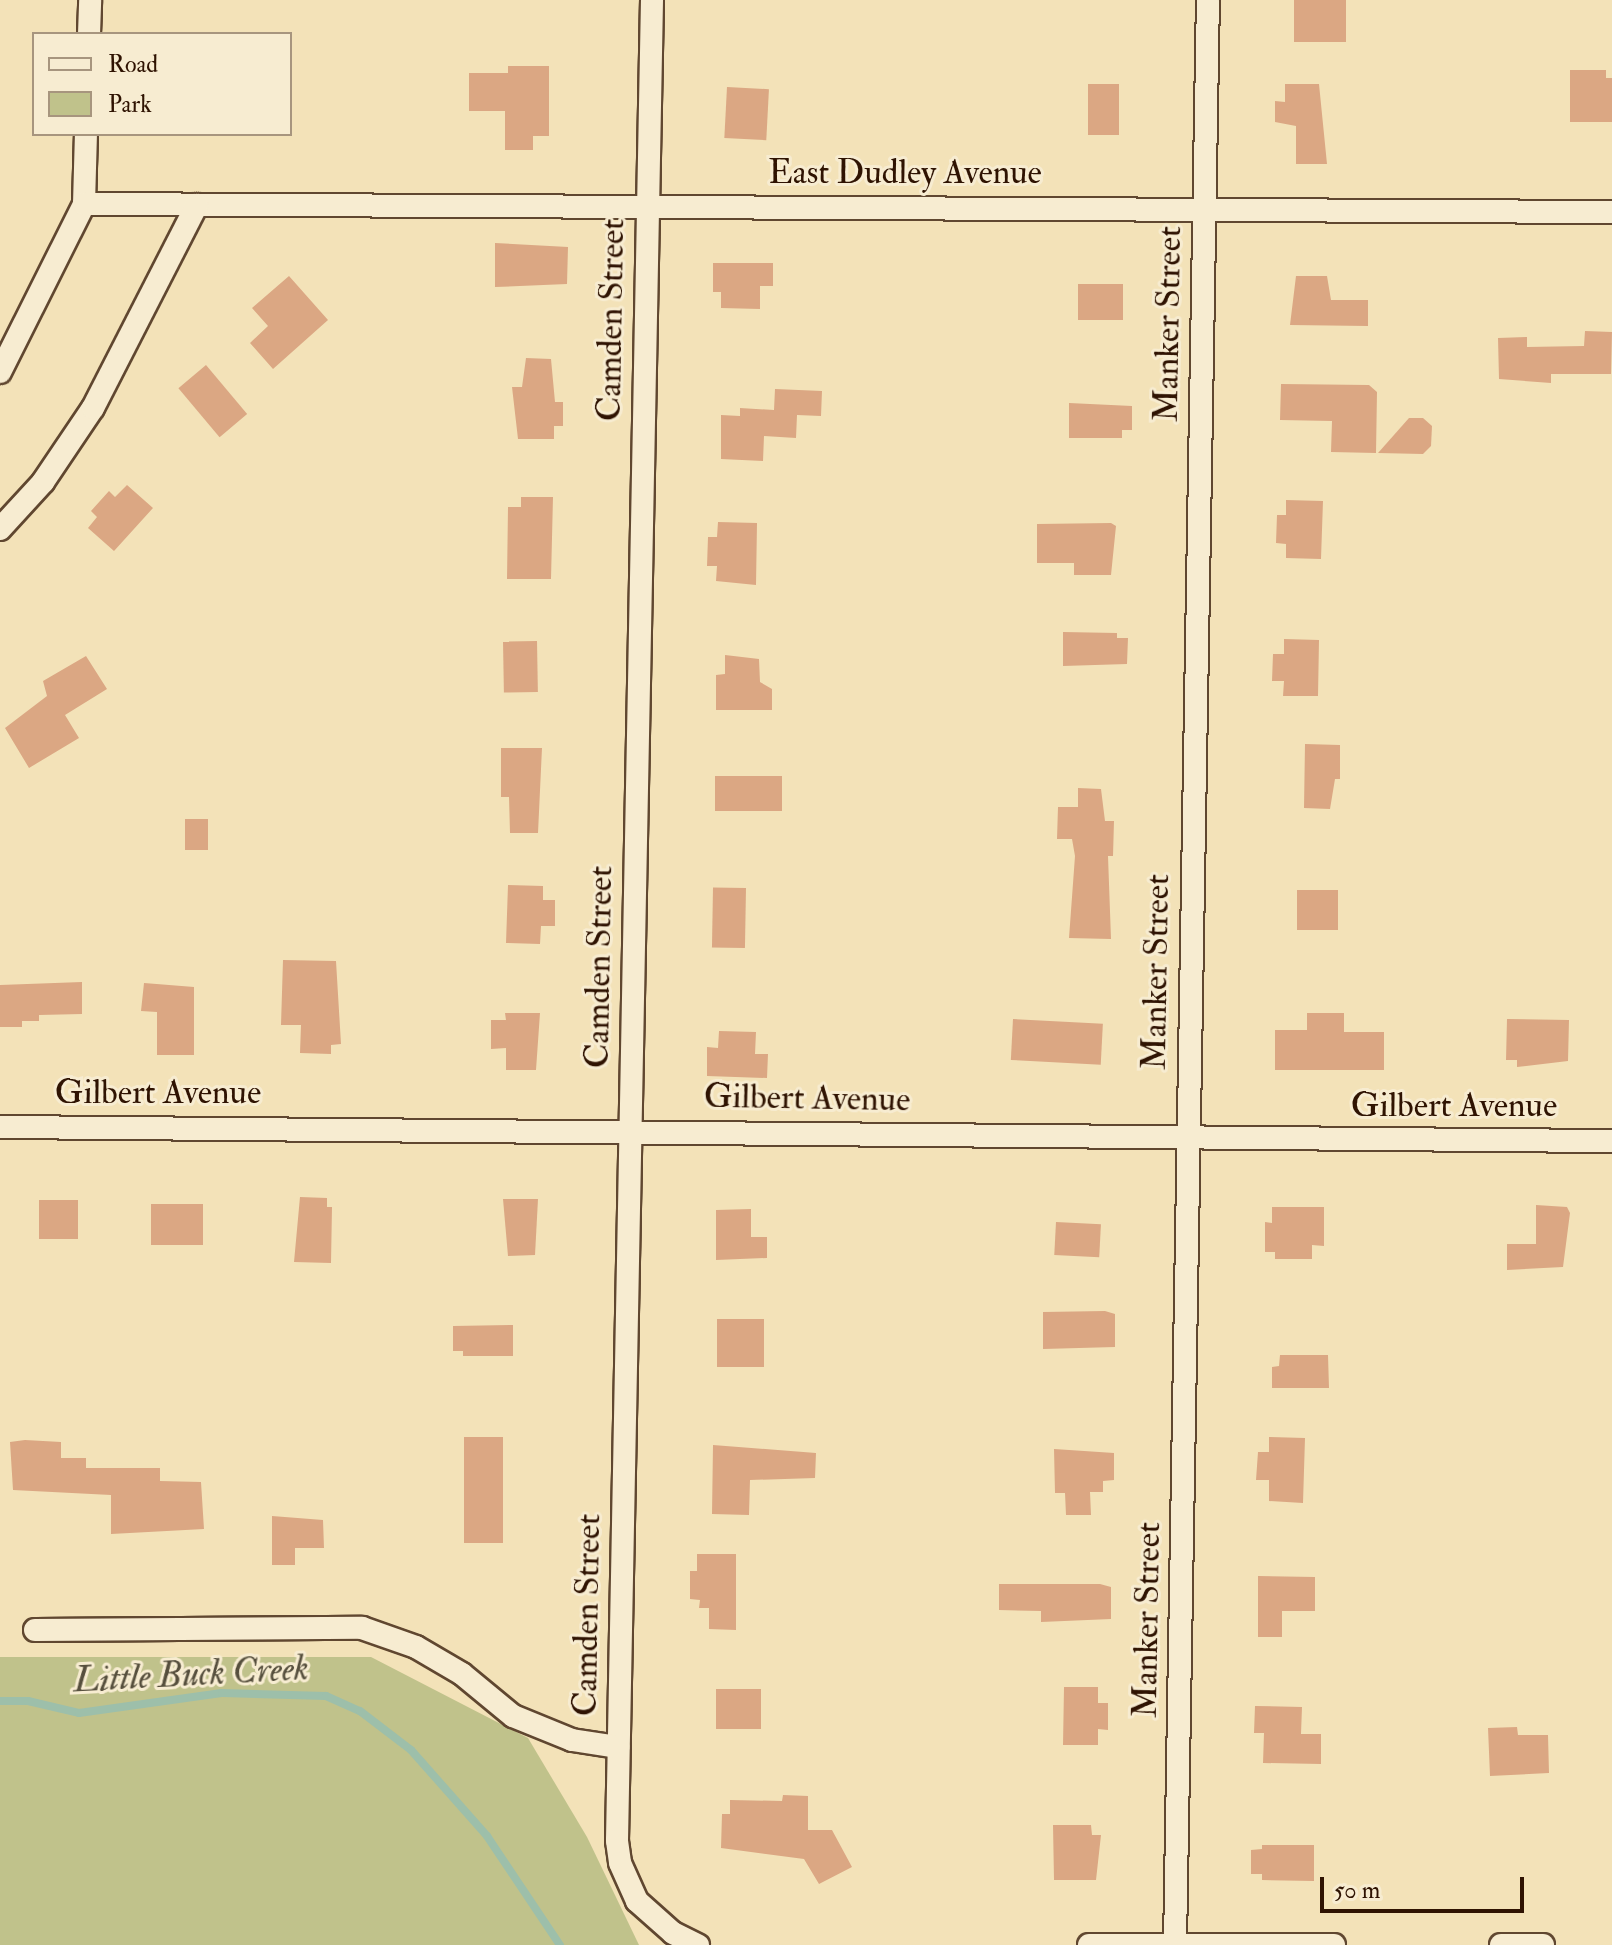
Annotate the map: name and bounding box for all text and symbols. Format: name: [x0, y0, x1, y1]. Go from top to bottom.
legend: [32, 32, 292, 136]
text: Road: [108, 49, 158, 80]
text: Park: [108, 89, 152, 120]
street label: East Dudley Avenue: [768, 153, 1042, 193]
street label: Camden Street: [589, 218, 633, 422]
street label: Manker Street: [1146, 226, 1190, 422]
street label: Camden Street: [577, 865, 621, 1069]
street label: Manker Street: [1134, 874, 1178, 1070]
street label: Gilbert Avenue: [55, 1073, 261, 1113]
street label: Gilbert Avenue: [703, 1076, 911, 1120]
street label: Gilbert Avenue: [1351, 1086, 1557, 1126]
street label: Camden Street: [565, 1513, 609, 1717]
street label: Manker Street: [1125, 1522, 1169, 1718]
water label: Little Buck Creek: [72, 1646, 310, 1702]
scale bar: [1324, 1861, 1528, 1911]
text: 50 m: [1334, 1875, 1380, 1906]

